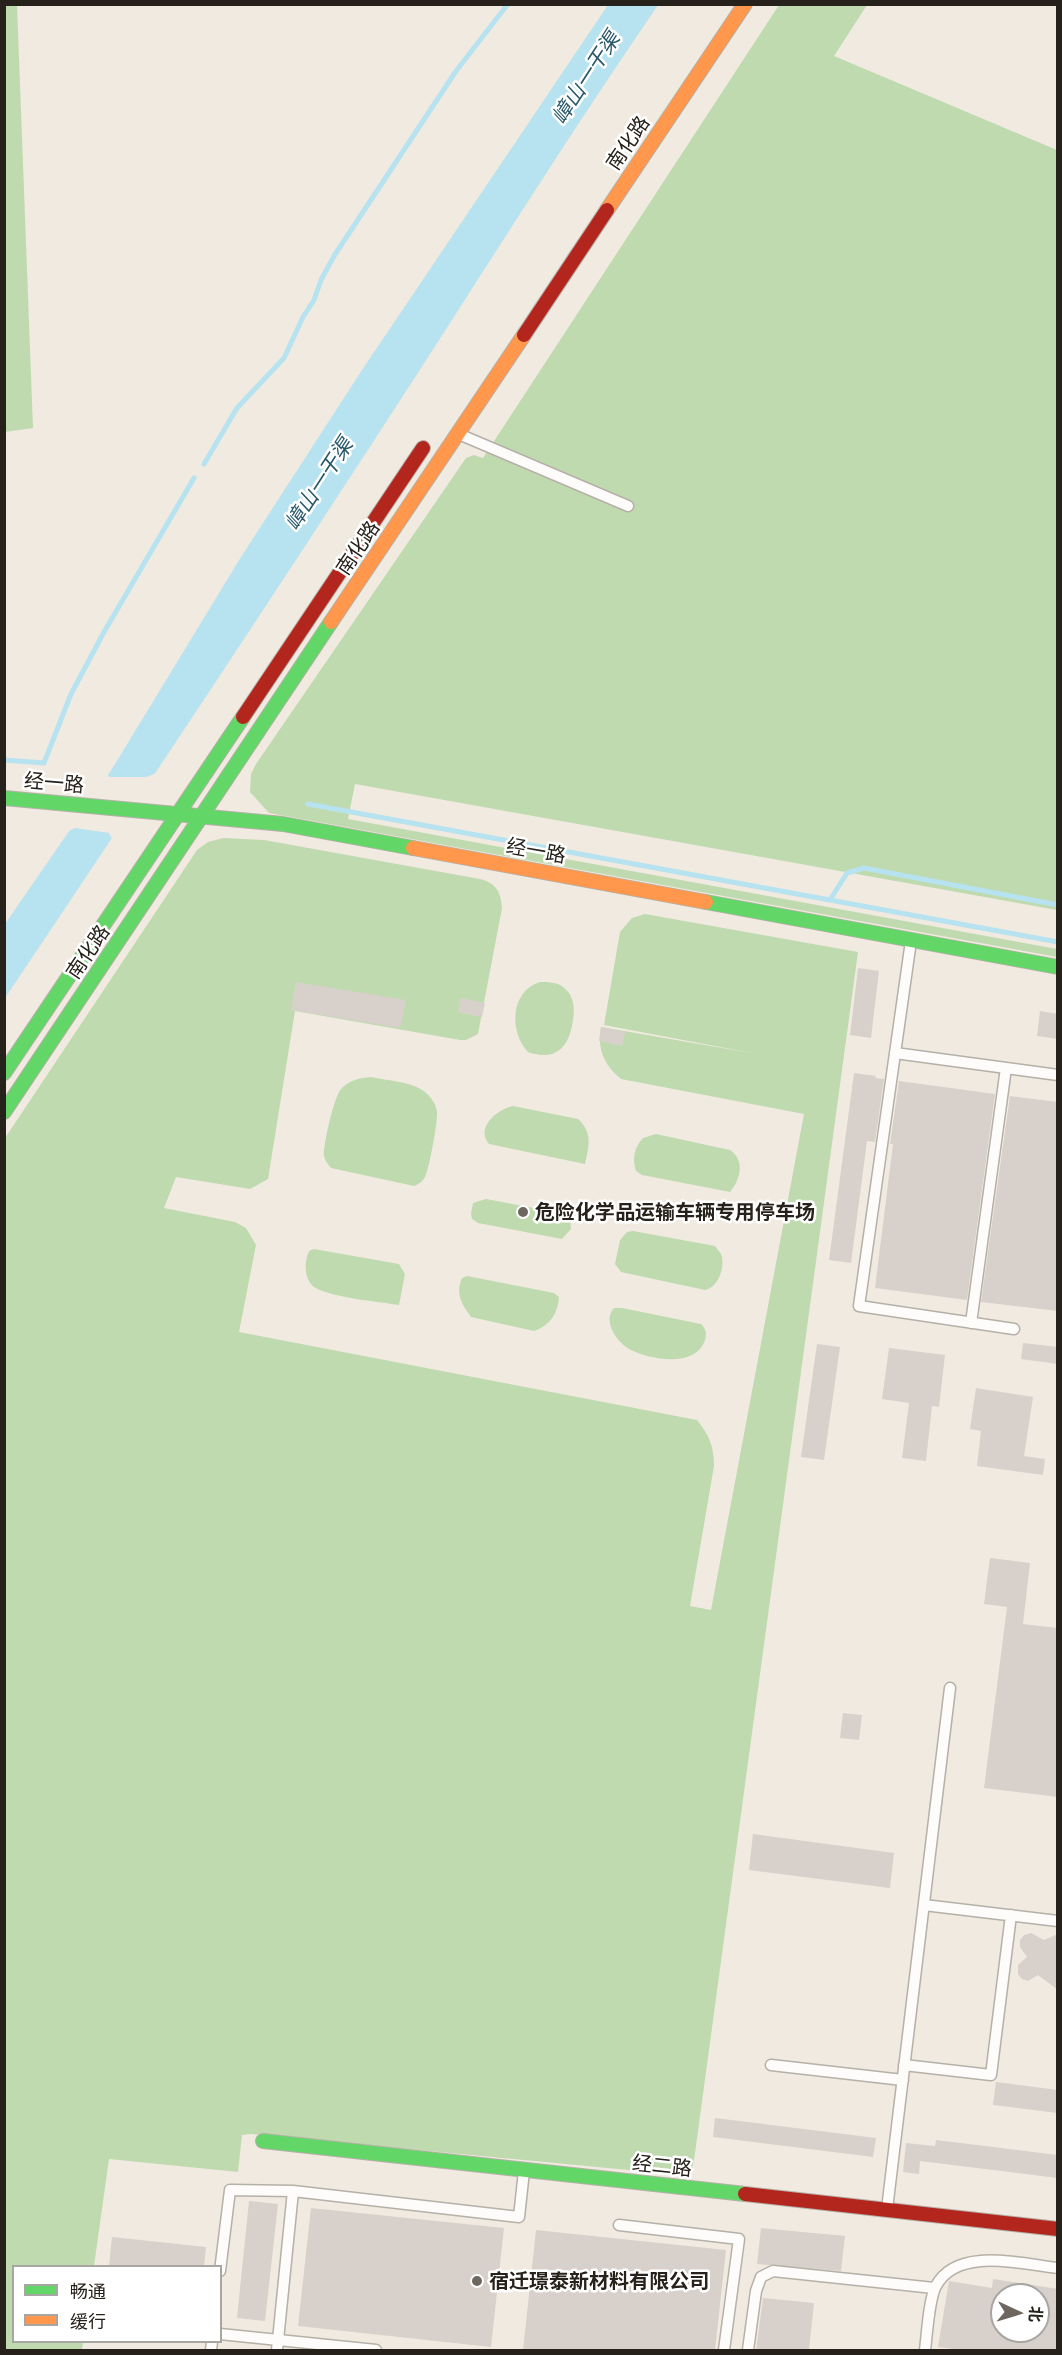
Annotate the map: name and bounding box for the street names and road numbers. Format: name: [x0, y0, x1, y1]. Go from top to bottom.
street label: 南化路: [601, 111, 655, 175]
street label: 南化路: [331, 516, 385, 580]
street label: 经一路: [23, 768, 85, 798]
street label: 经一路: [504, 834, 568, 868]
street label: 南化路: [61, 920, 115, 984]
street label: 经二路: [631, 2151, 693, 2181]

